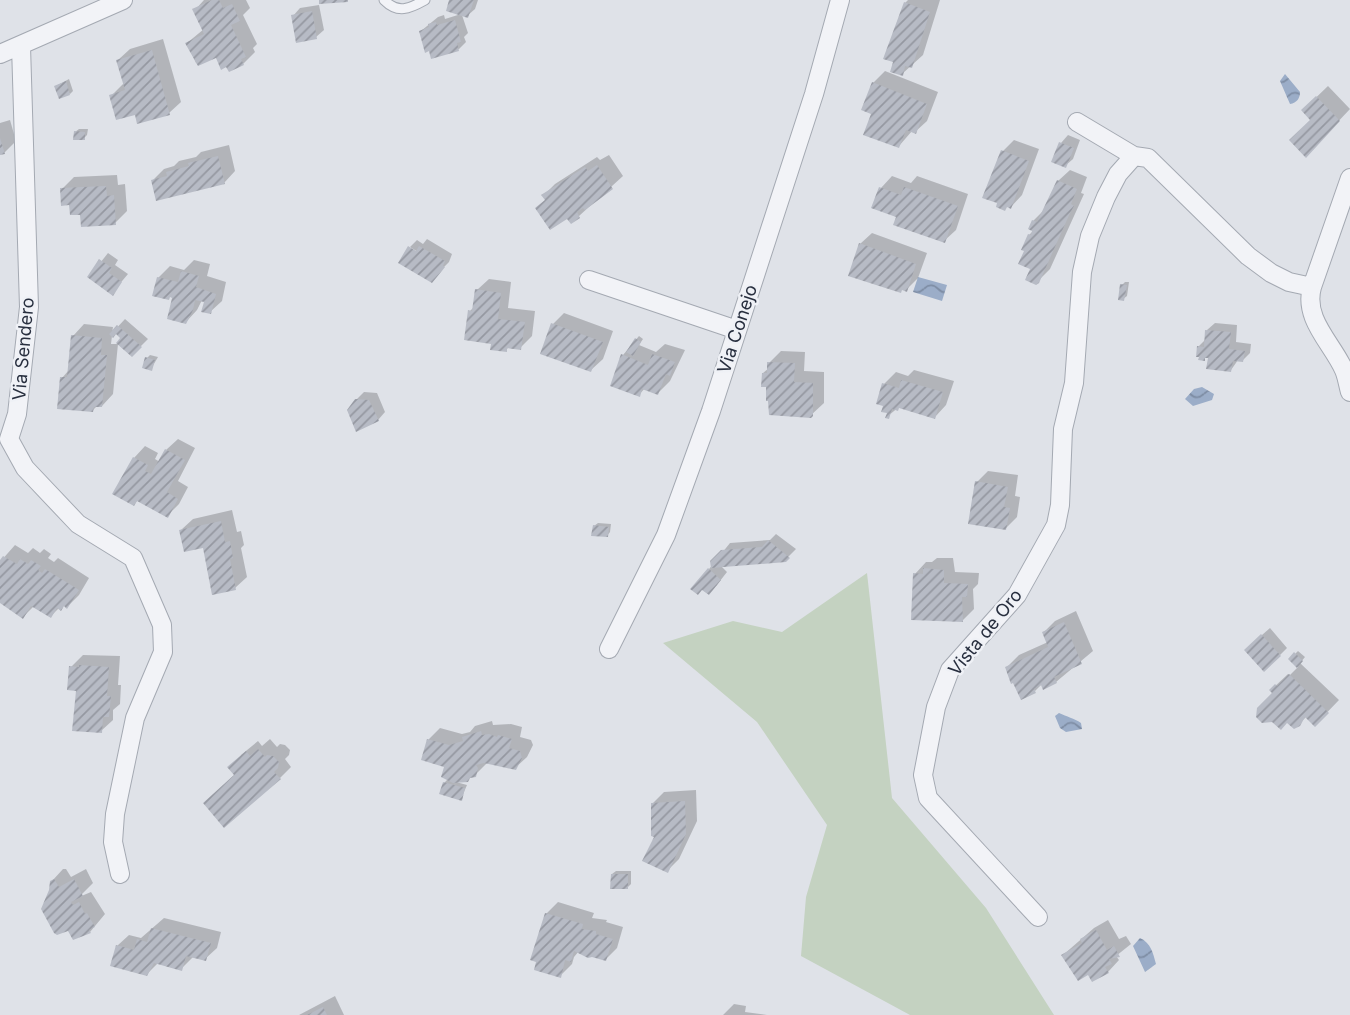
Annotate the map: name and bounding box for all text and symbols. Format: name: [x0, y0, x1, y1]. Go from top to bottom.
street label: Via Conejo: [713, 282, 761, 376]
street label: Via Sendero: [8, 297, 38, 401]
street label: Vista de Oro: [944, 585, 1026, 679]

